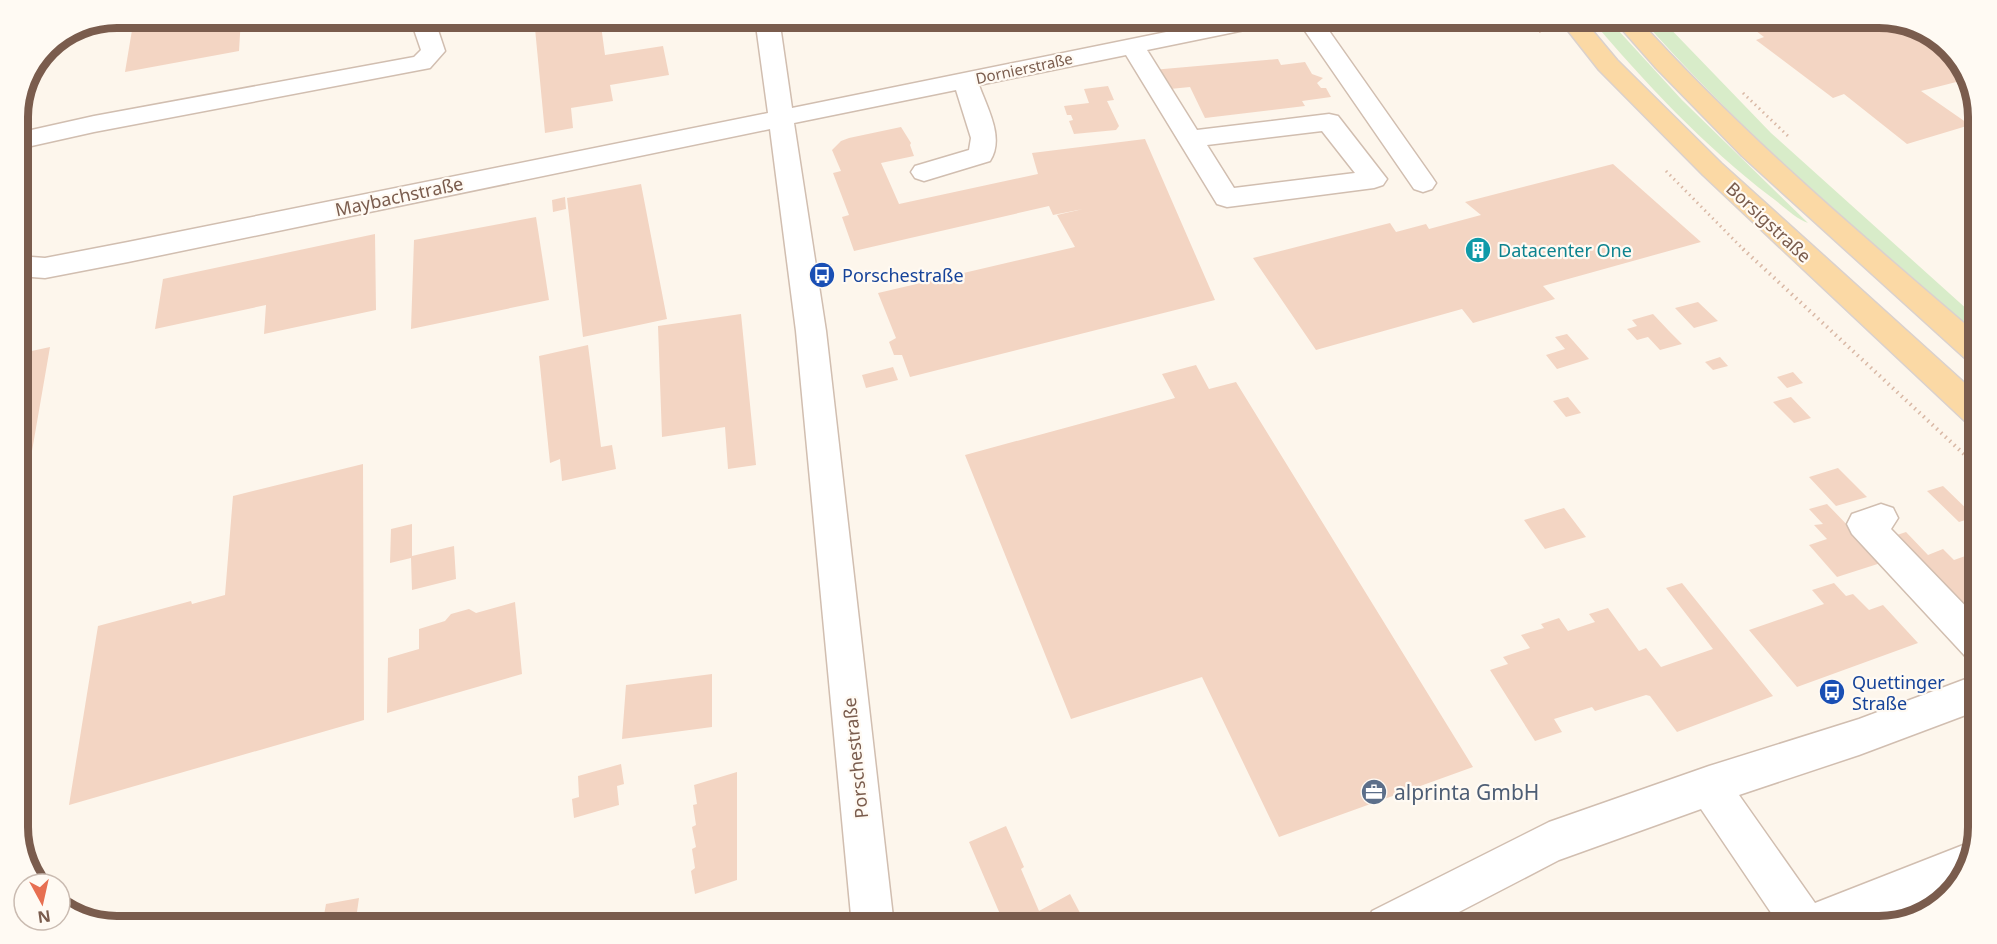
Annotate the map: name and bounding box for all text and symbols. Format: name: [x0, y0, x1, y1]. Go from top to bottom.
street label: Dornierstraße: [974, 48, 1074, 88]
street label: Maybachstraße: [333, 171, 465, 221]
street label: Borsigstraße: [1721, 176, 1817, 268]
building icon: Datacenter One: [1463, 235, 1493, 265]
place label: Datacenter One: [1498, 238, 1632, 262]
bus stop icon: Porschestraße: [807, 260, 837, 290]
place label: Porschestraße: [842, 263, 964, 287]
place label: Quettinger Straße: [1852, 670, 1945, 715]
bus stop icon: Quettinger Straße: [1817, 677, 1847, 707]
street label: Porschestraße: [837, 696, 873, 820]
office icon: alprinta GmbH: [1359, 777, 1389, 807]
place label: alprinta GmbH: [1394, 778, 1539, 806]
north arrow: [12, 872, 72, 932]
text: N: [36, 905, 52, 929]

